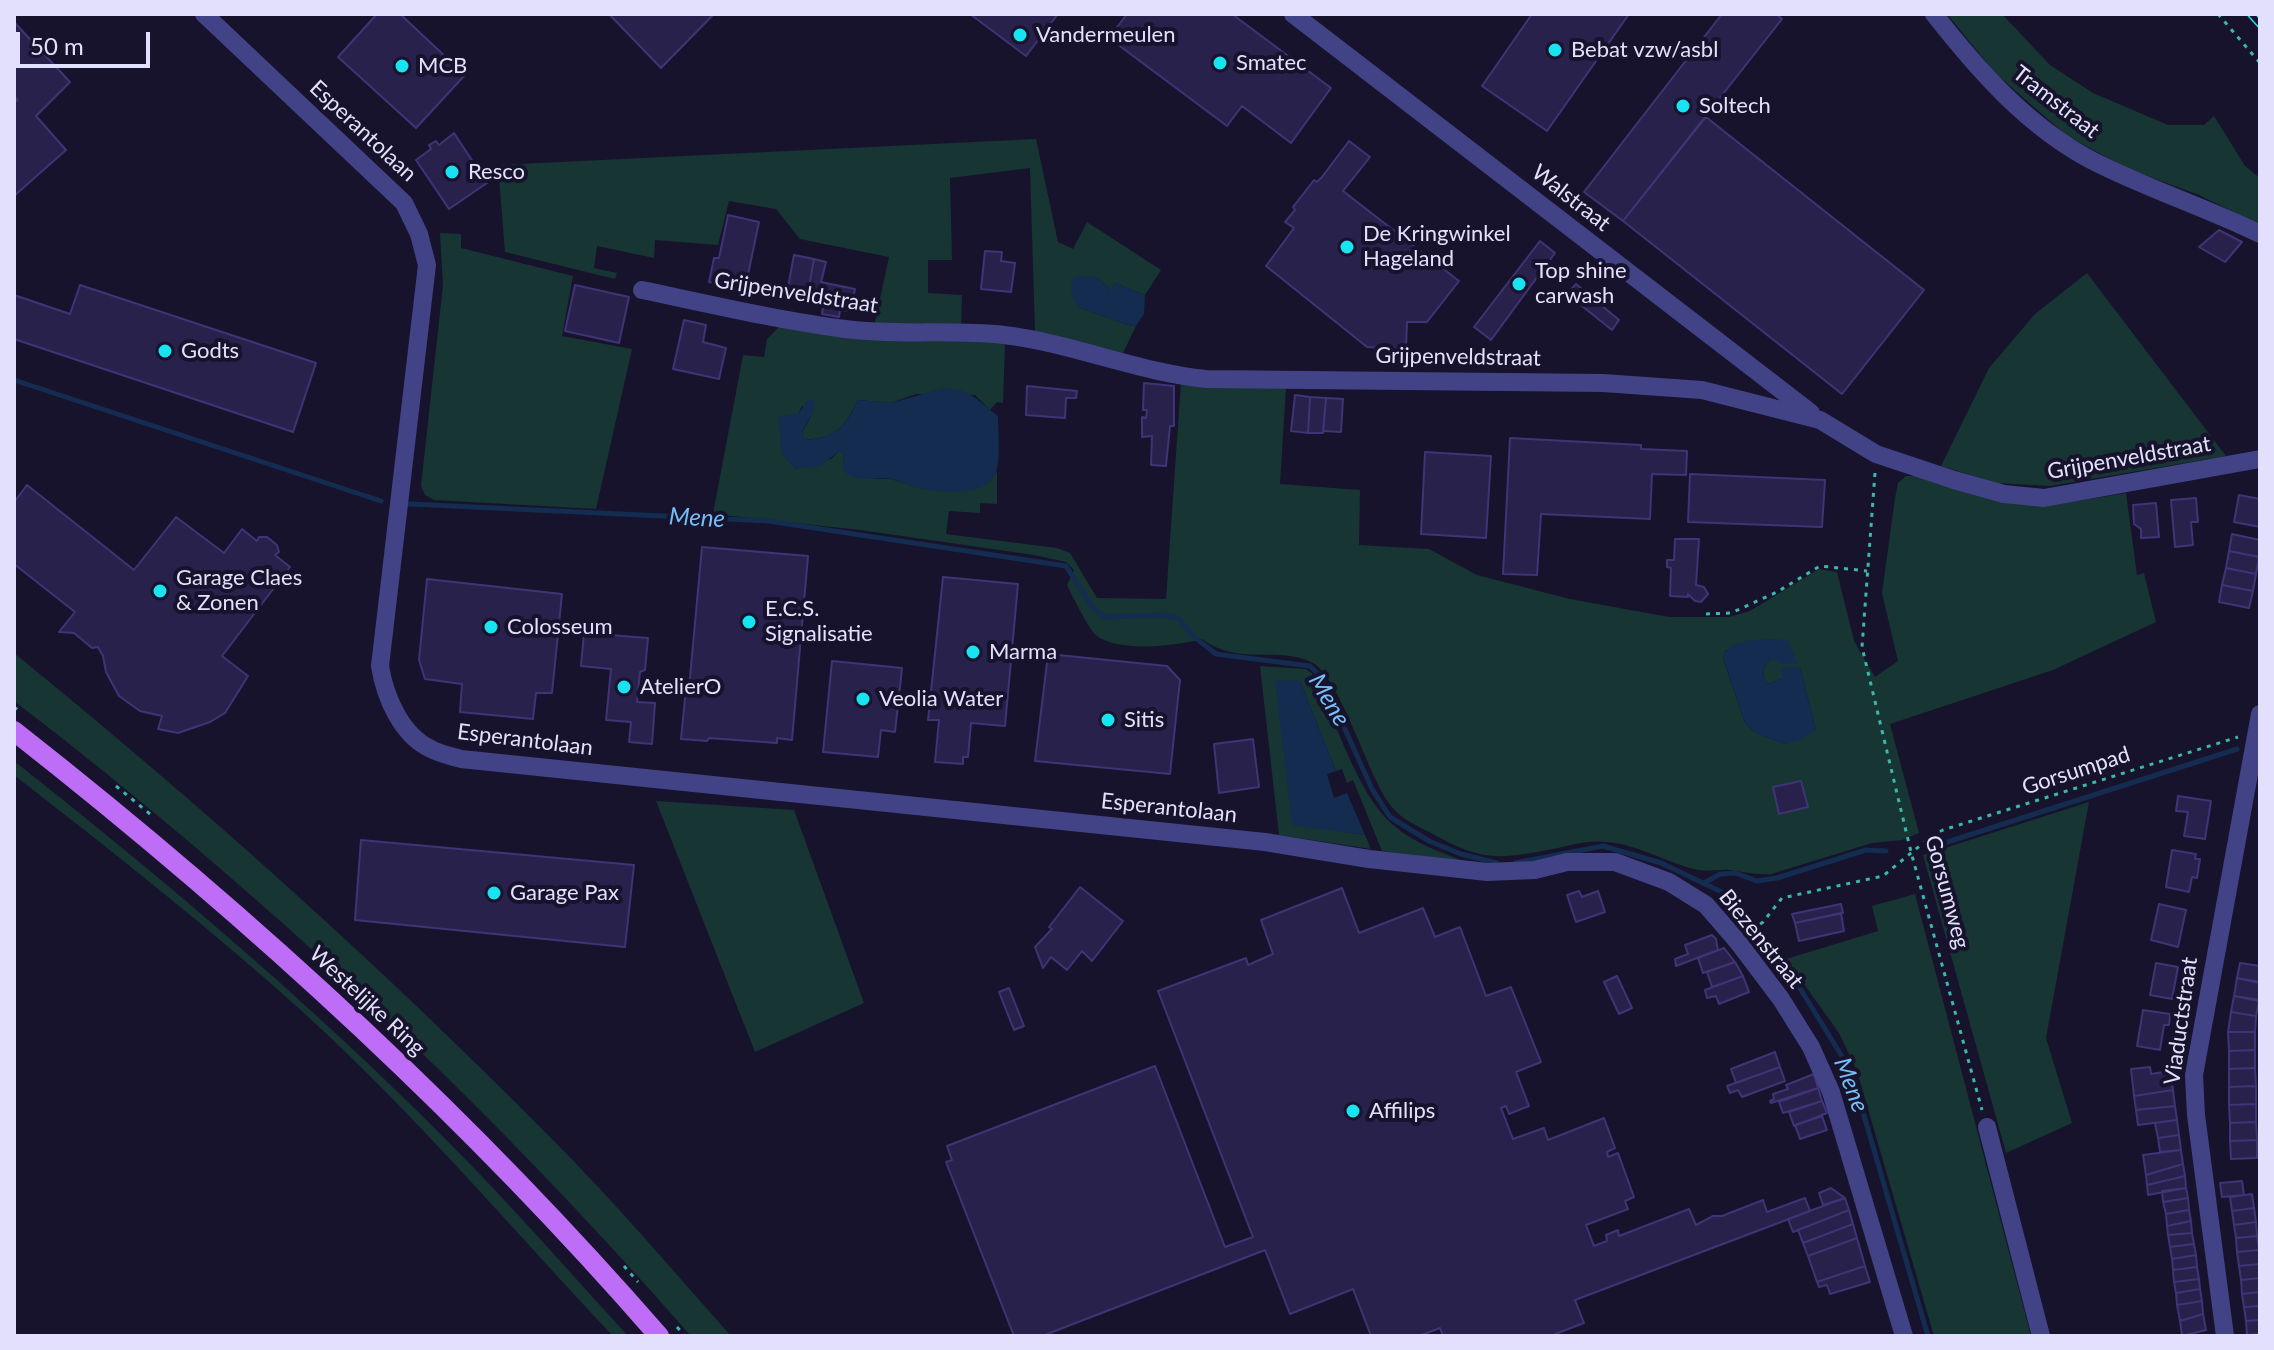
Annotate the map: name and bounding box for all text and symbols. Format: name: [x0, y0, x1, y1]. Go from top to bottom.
scale bar: [20, 16, 154, 66]
place label: Vandermeulen: [1036, 22, 1175, 48]
marker: Vandermeulen: [1011, 26, 1029, 44]
text: 50 m: [30, 31, 84, 60]
place label: Bebat vzw/asbl: [1571, 37, 1718, 63]
marker: Bebat vzw/asbl: [1546, 41, 1564, 59]
place label: Smatec: [1236, 50, 1307, 76]
place label: MCB: [418, 53, 467, 79]
marker: Smatec: [1211, 54, 1229, 72]
marker: MCB: [393, 57, 411, 75]
street label: Tramstraat: [2008, 60, 2104, 144]
street label: Esperantolaan: [304, 75, 422, 187]
place label: Soltech: [1699, 93, 1771, 119]
marker: Soltech: [1674, 97, 1692, 115]
place label: Resco: [468, 159, 525, 185]
street label: Walstraat: [1526, 159, 1616, 237]
marker: Resco: [443, 163, 461, 181]
place label: De Kringwinkel Hageland: [1363, 221, 1511, 272]
marker: De Kringwinkel Hageland: [1338, 238, 1356, 256]
place label: Top shine carwash: [1535, 258, 1627, 310]
street label: Grijpenveldstraat: [712, 267, 880, 319]
marker: Top shine carwash: [1510, 275, 1528, 293]
place label: Godts: [181, 338, 239, 364]
marker: Godts: [156, 342, 174, 360]
street label: Grijpenveldstraat: [1375, 342, 1541, 372]
street label: Grijpenveldstraat: [2045, 431, 2213, 485]
water label: Mene: [668, 502, 726, 534]
place label: Garage Claes & Zonen: [176, 565, 302, 616]
marker: Garage Claes & Zonen: [151, 582, 169, 600]
place label: E.C.S. Signalisatie: [765, 596, 873, 648]
marker: E.C.S. Signalisatie: [740, 613, 758, 631]
place label: Colosseum: [507, 614, 613, 640]
marker: Colosseum: [482, 618, 500, 636]
place label: Marma: [989, 639, 1057, 665]
marker: Marma: [964, 643, 982, 661]
water label: Mene: [1302, 669, 1356, 731]
place label: AtelierO: [640, 674, 721, 700]
marker: AtelierO: [615, 678, 633, 696]
place label: Veolia Water: [879, 686, 1003, 712]
marker: Veolia Water: [854, 690, 872, 708]
place label: Sitis: [1124, 707, 1164, 733]
marker: Sitis: [1099, 711, 1117, 729]
street label: Esperantolaan: [456, 719, 594, 761]
street label: Gorsumpad: [2019, 741, 2133, 801]
street label: Esperantolaan: [1100, 788, 1238, 828]
street label: Gorsumweg: [1919, 832, 1975, 952]
place label: Garage Pax: [510, 880, 619, 906]
marker: Garage Pax: [485, 884, 503, 902]
street label: Biezenstraat: [1713, 884, 1809, 994]
street label: Westelijke Ring: [304, 941, 430, 1061]
street label: Viaductstraat: [2159, 955, 2203, 1087]
water label: Mene: [1828, 1054, 1874, 1116]
place label: Affilips: [1369, 1098, 1435, 1124]
marker: Affilips: [1344, 1102, 1362, 1120]

